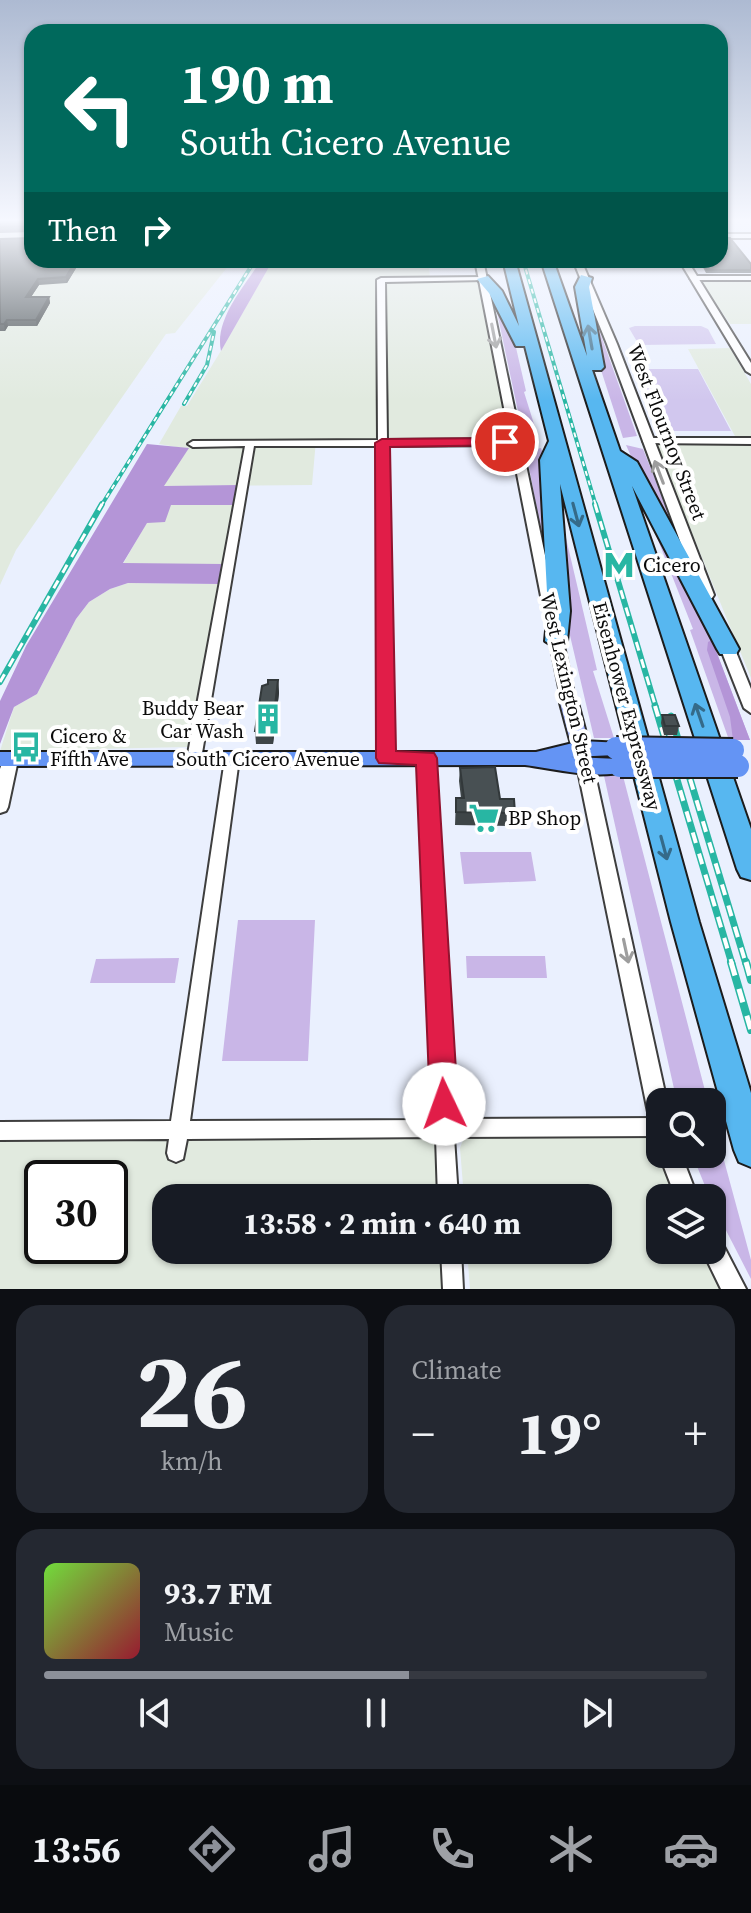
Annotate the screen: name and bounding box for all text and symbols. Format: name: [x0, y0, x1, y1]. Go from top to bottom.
text: 190 m: [180, 45, 334, 122]
icon: left: [48, 56, 152, 160]
text: South Cicero Avenue: [180, 118, 511, 167]
icon: right: [134, 208, 178, 252]
text: Then: [48, 210, 118, 251]
one-way arrow: [488, 323, 503, 349]
one-way arrow: [582, 324, 597, 350]
street label: West Flournoy Street: [621, 340, 714, 524]
pin: [471, 408, 539, 476]
icon: arrive: [483, 420, 527, 464]
one-way arrow: [651, 460, 666, 485]
one-way arrow: [570, 502, 585, 527]
metro station icon: Cicero: [602, 548, 636, 582]
place label: Cicero: [643, 551, 701, 579]
street label: West Lexington Street: [533, 590, 605, 787]
street label: Eisenhower Expressway: [586, 599, 669, 814]
place label: Buddy Bear Car Wash: [142, 694, 245, 745]
building icon: Buddy Bear Car Wash: [251, 702, 285, 736]
one-way arrow: [691, 703, 706, 728]
place label: Cicero & Fifth Ave: [50, 722, 129, 773]
bus stop icon: Cicero & Fifth Ave: [9, 730, 43, 764]
street label: South Cicero Avenue: [176, 745, 360, 773]
supermarket icon: BP Shop: [467, 801, 501, 835]
place label: BP Shop: [508, 804, 581, 832]
one-way arrow: [658, 834, 673, 860]
one-way arrow: [619, 938, 634, 964]
position arrow: [402, 1062, 486, 1146]
map controls: [646, 1088, 726, 1264]
button: search: [646, 1088, 726, 1168]
speed limit sign: 30: [24, 1160, 128, 1264]
button: layers: [646, 1184, 726, 1264]
text: 13:58 · 2 min · 640 m: [243, 1203, 521, 1244]
text: 26: [135, 1319, 248, 1462]
text: Climate: [412, 1352, 502, 1388]
text: 19°: [517, 1392, 602, 1474]
text: −: [412, 1403, 435, 1464]
text: +: [684, 1403, 707, 1464]
text: km/h: [161, 1443, 223, 1479]
text: 93.7 FM: [164, 1573, 272, 1614]
text: Music: [164, 1614, 234, 1650]
icon: previous: [133, 1691, 177, 1735]
icon: pause: [354, 1691, 398, 1735]
icon: next: [575, 1691, 619, 1735]
icon: directions: [184, 1821, 240, 1877]
icon: music: [304, 1821, 360, 1877]
icon: phone: [424, 1821, 480, 1877]
icon: climate: [543, 1821, 599, 1877]
icon: car: [663, 1821, 719, 1877]
text: 13:56: [32, 1825, 121, 1874]

